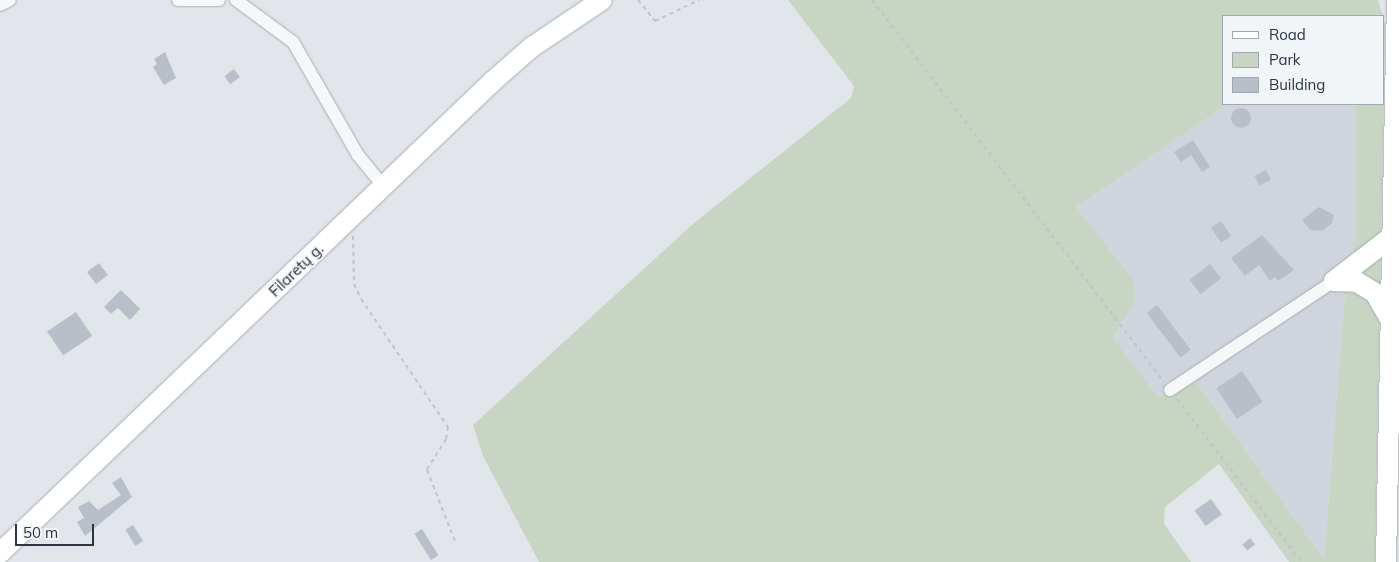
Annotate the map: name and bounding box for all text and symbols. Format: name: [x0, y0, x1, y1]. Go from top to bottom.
legend: [1222, 15, 1384, 105]
text: Road: [1269, 25, 1306, 44]
text: Park: [1269, 50, 1301, 69]
text: Building: [1269, 75, 1325, 94]
street label: Filaretų g.: [265, 240, 327, 300]
scale bar: [18, 514, 96, 546]
text: 50 m: [23, 523, 58, 542]

